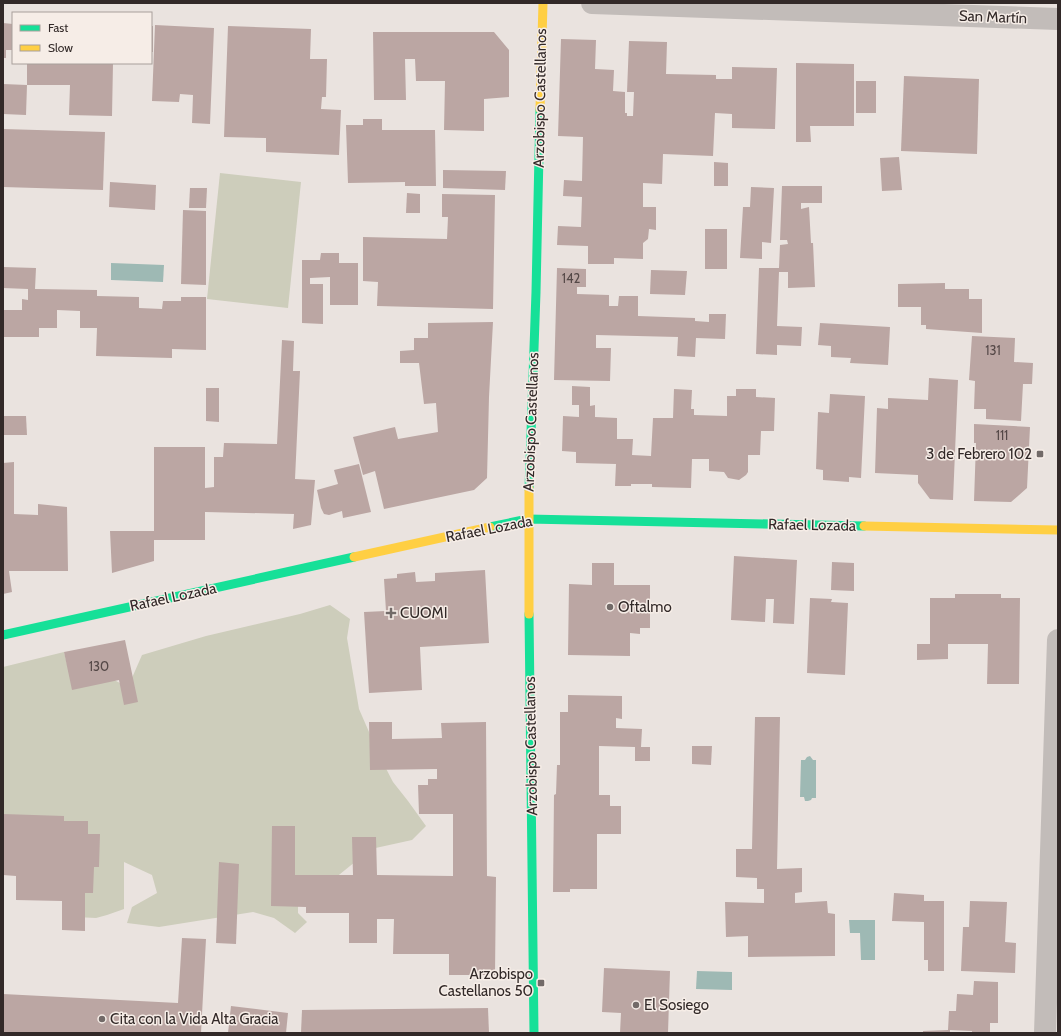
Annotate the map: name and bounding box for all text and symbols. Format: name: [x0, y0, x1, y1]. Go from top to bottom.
street label: San Martín: [959, 7, 1027, 27]
legend: [12, 12, 152, 64]
text: Fast: [48, 20, 68, 35]
street label: Arzobispo Castellanos: [530, 28, 550, 168]
text: Slow: [48, 40, 73, 55]
house number: 142: [562, 270, 580, 286]
house number: 131: [985, 342, 1001, 358]
street label: Arzobispo Castellanos: [520, 352, 542, 492]
house number: 111: [996, 427, 1008, 443]
place label: 3 de Febrero 102: [926, 445, 1032, 463]
marker: 3 de Febrero 102: [1035, 449, 1045, 459]
street label: Rafael Lozada: [444, 512, 535, 546]
street label: Rafael Lozada: [768, 515, 857, 535]
street label: Rafael Lozada: [128, 579, 219, 615]
place label: Oftalmo: [618, 598, 672, 616]
marker: Oftalmo: [605, 602, 615, 612]
place label: CUOMI: [400, 604, 448, 622]
marker: CUOMI: [385, 607, 397, 619]
house number: 130: [89, 658, 109, 674]
street label: Arzobispo Castellanos: [521, 676, 541, 816]
place label: Arzobispo Castellanos 50: [439, 965, 533, 1000]
marker: Arzobispo Castellanos 50: [536, 978, 546, 988]
place label: El Sosiego: [644, 996, 709, 1014]
marker: El Sosiego: [631, 1000, 641, 1010]
place label: Cita con la Vida Alta Gracia: [110, 1010, 279, 1028]
marker: Cita con la Vida Alta Gracia: [97, 1014, 107, 1024]

